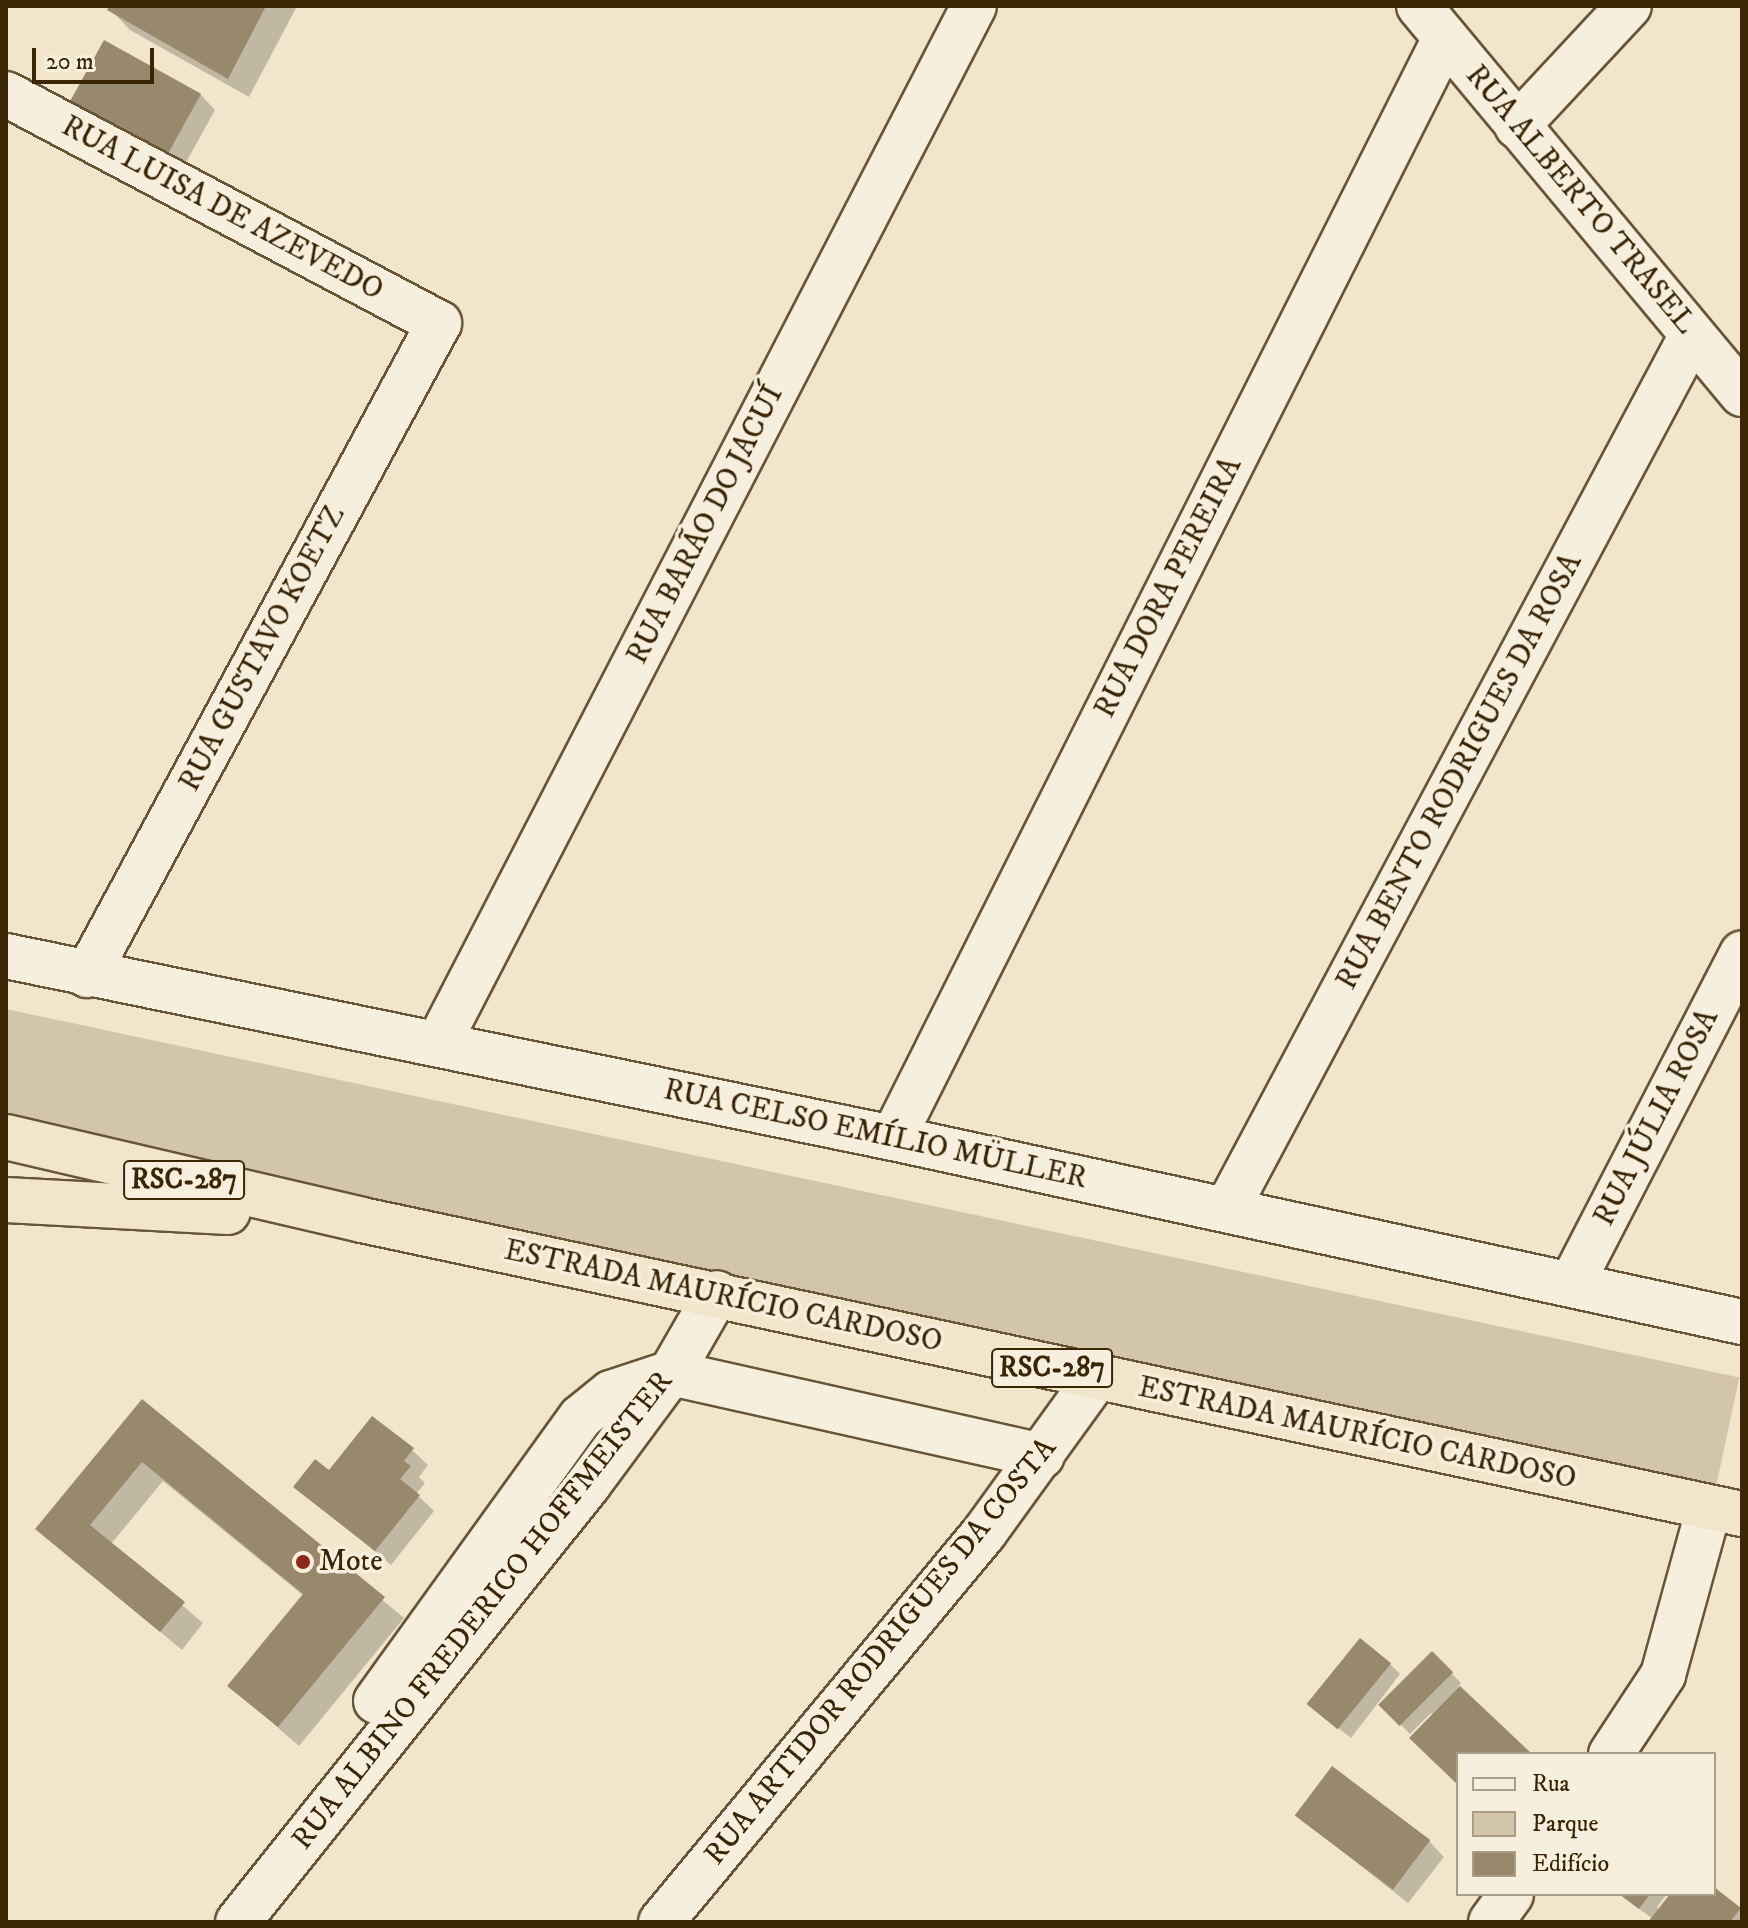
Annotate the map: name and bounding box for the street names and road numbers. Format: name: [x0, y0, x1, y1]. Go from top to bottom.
street label: RUA ALBERTO TRASEL: [1457, 59, 1703, 341]
street label: RUA LUISA DE AZEVEDO: [55, 109, 389, 309]
street label: RUA BARÃO DO JACUÍ: [620, 380, 792, 670]
street label: RUA DORA PEREIRA: [1088, 452, 1250, 724]
street label: RUA GUSTAVO KOETZ: [172, 500, 354, 798]
street label: RUA BENTO RODRIGUES DA ROSA: [1329, 548, 1591, 996]
street label: RUA JÚLIA ROSA: [1587, 1004, 1727, 1232]
street label: RUA CELSO EMÍLIO MÜLLER: [660, 1073, 1090, 1197]
road number: RSC-287: [122, 1156, 246, 1204]
street label: ESTRADA MAURÍCIO CARDOSO: [501, 1233, 945, 1361]
road number: RSC-287: [990, 1344, 1114, 1392]
street label: RUA ALBINO FREDERICO HOFFMEISTER: [285, 1365, 681, 1857]
street label: ESTRADA MAURÍCIO CARDOSO: [1135, 1370, 1579, 1498]
street label: RUA ARTIDOR RODRIGUES DA COSTA: [697, 1431, 1065, 1873]

